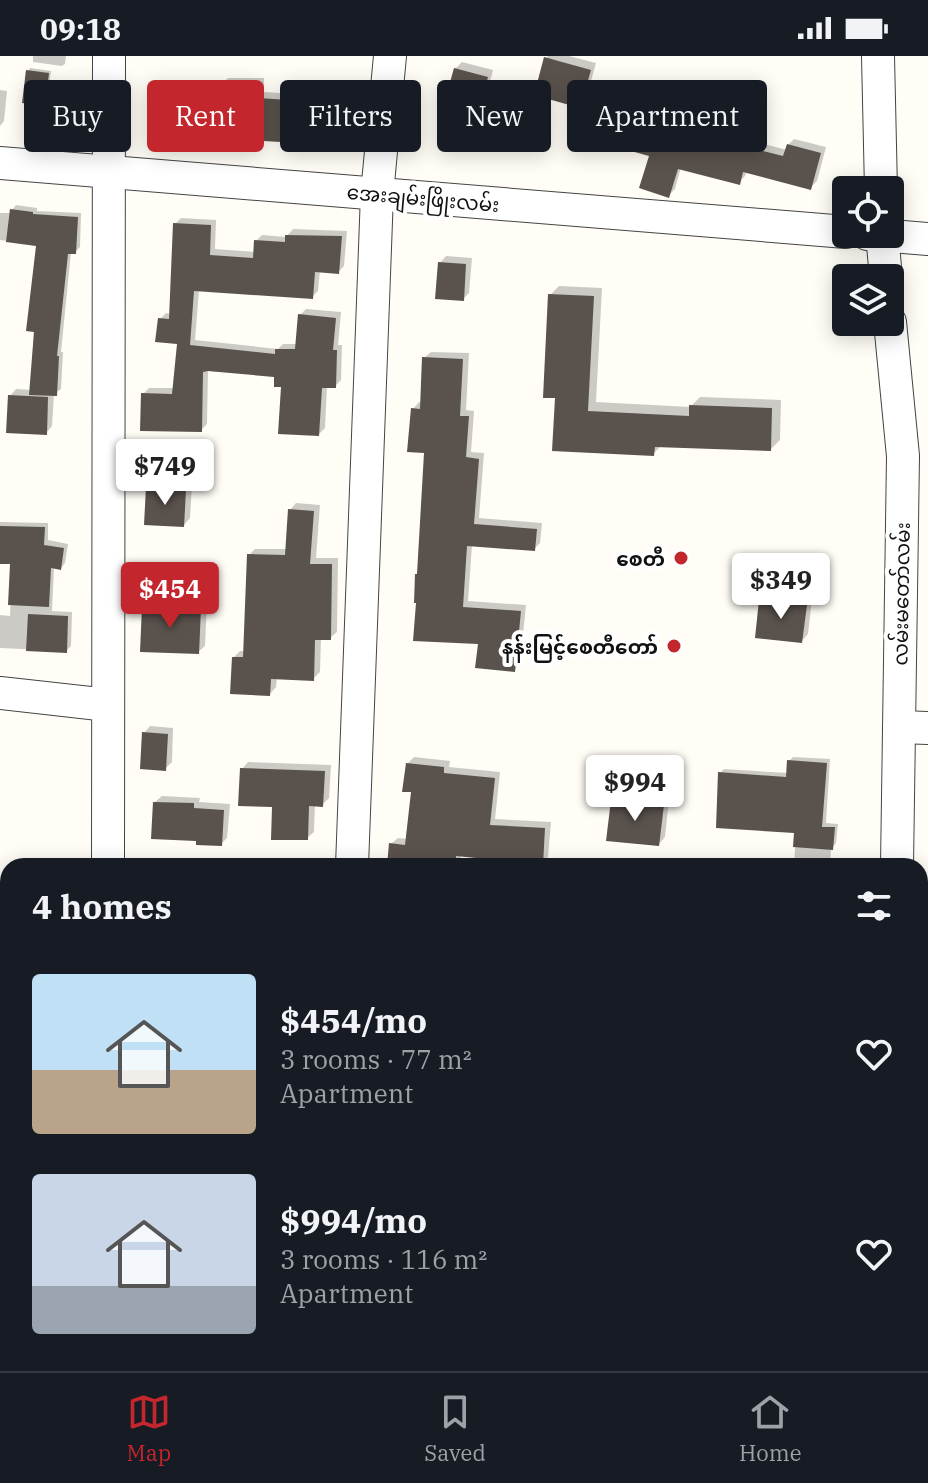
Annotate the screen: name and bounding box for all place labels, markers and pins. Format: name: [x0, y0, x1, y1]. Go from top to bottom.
pin: $749: [118, 439, 212, 507]
place label: စေတီ: [616, 545, 665, 572]
marker: စေတီ: [672, 549, 690, 567]
pin: $349: [734, 553, 828, 621]
pin: $454: [123, 562, 217, 630]
place label: နန်းမြင့်စေတီတော်: [502, 633, 658, 663]
marker: နန်းမြင့်စေတီတော်: [665, 637, 683, 655]
pin: $994: [588, 755, 682, 823]

